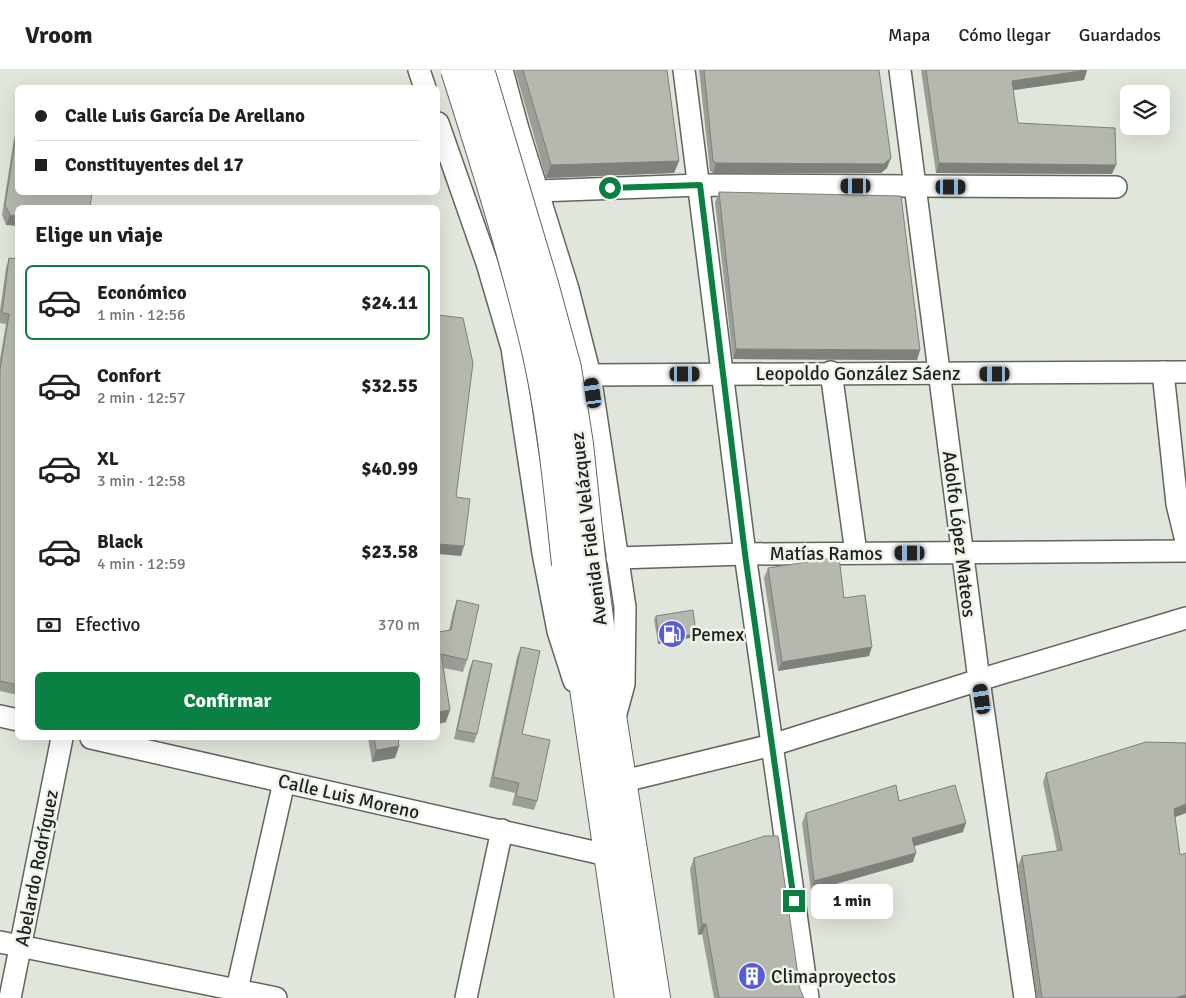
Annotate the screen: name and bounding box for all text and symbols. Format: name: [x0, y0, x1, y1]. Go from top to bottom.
text: Vroom: [25, 20, 93, 50]
text: Mapa: [888, 24, 930, 46]
text: Cómo llegar: [958, 24, 1051, 46]
text: Guardados: [1079, 24, 1161, 46]
map controls: [1120, 85, 1170, 135]
button: layers: [1120, 85, 1170, 135]
text: Calle Luis García De Arellano: [65, 104, 305, 128]
text: Constituyentes del 17: [65, 153, 244, 177]
route start: [599, 177, 621, 199]
car: [841, 179, 871, 194]
car: [936, 180, 966, 195]
text: Elige un viaje: [35, 221, 163, 248]
icon: car: [37, 280, 82, 325]
text: Económico: [97, 281, 187, 305]
text: $24.11: [361, 291, 418, 315]
text: 1 min · 12:56: [97, 305, 186, 325]
street label: Leopoldo González Sáenz: [756, 362, 960, 386]
icon: car: [37, 363, 82, 408]
text: Confort: [97, 364, 161, 388]
car: [670, 367, 700, 382]
car: [980, 367, 1010, 382]
text: $32.55: [361, 374, 418, 398]
car: [583, 377, 602, 409]
text: 2 min · 12:57: [97, 388, 186, 408]
street label: Avenida Fidel Velázquez: [565, 431, 613, 627]
icon: car: [37, 446, 82, 491]
text: XL: [97, 447, 119, 471]
street label: Adolfo López Mateos: [937, 449, 981, 619]
text: $40.99: [361, 457, 418, 481]
text: 3 min · 12:58: [97, 471, 186, 491]
icon: car: [37, 529, 82, 574]
text: Black: [97, 530, 143, 554]
text: $23.58: [361, 540, 418, 564]
street label: Matías Ramos: [769, 542, 883, 566]
car: [895, 546, 925, 561]
text: 4 min · 12:59: [97, 554, 186, 574]
icon: cash: [35, 611, 63, 639]
text: Efectivo: [75, 613, 140, 637]
text: 370 m: [378, 615, 420, 635]
fuel station icon: Pemex: [657, 619, 687, 649]
place label: Pemex: [691, 623, 744, 647]
button: Confirmar: [35, 672, 420, 730]
car: [972, 683, 991, 715]
street label: Calle Luis Moreno: [276, 769, 422, 825]
street label: Abelardo Rodríguez: [10, 788, 64, 949]
callout: 1 min: [812, 884, 894, 918]
route end: [783, 890, 805, 912]
text: 1 min: [833, 891, 871, 911]
building icon: Climaproyectos: [737, 961, 767, 991]
place label: Climaproyectos: [771, 965, 896, 989]

